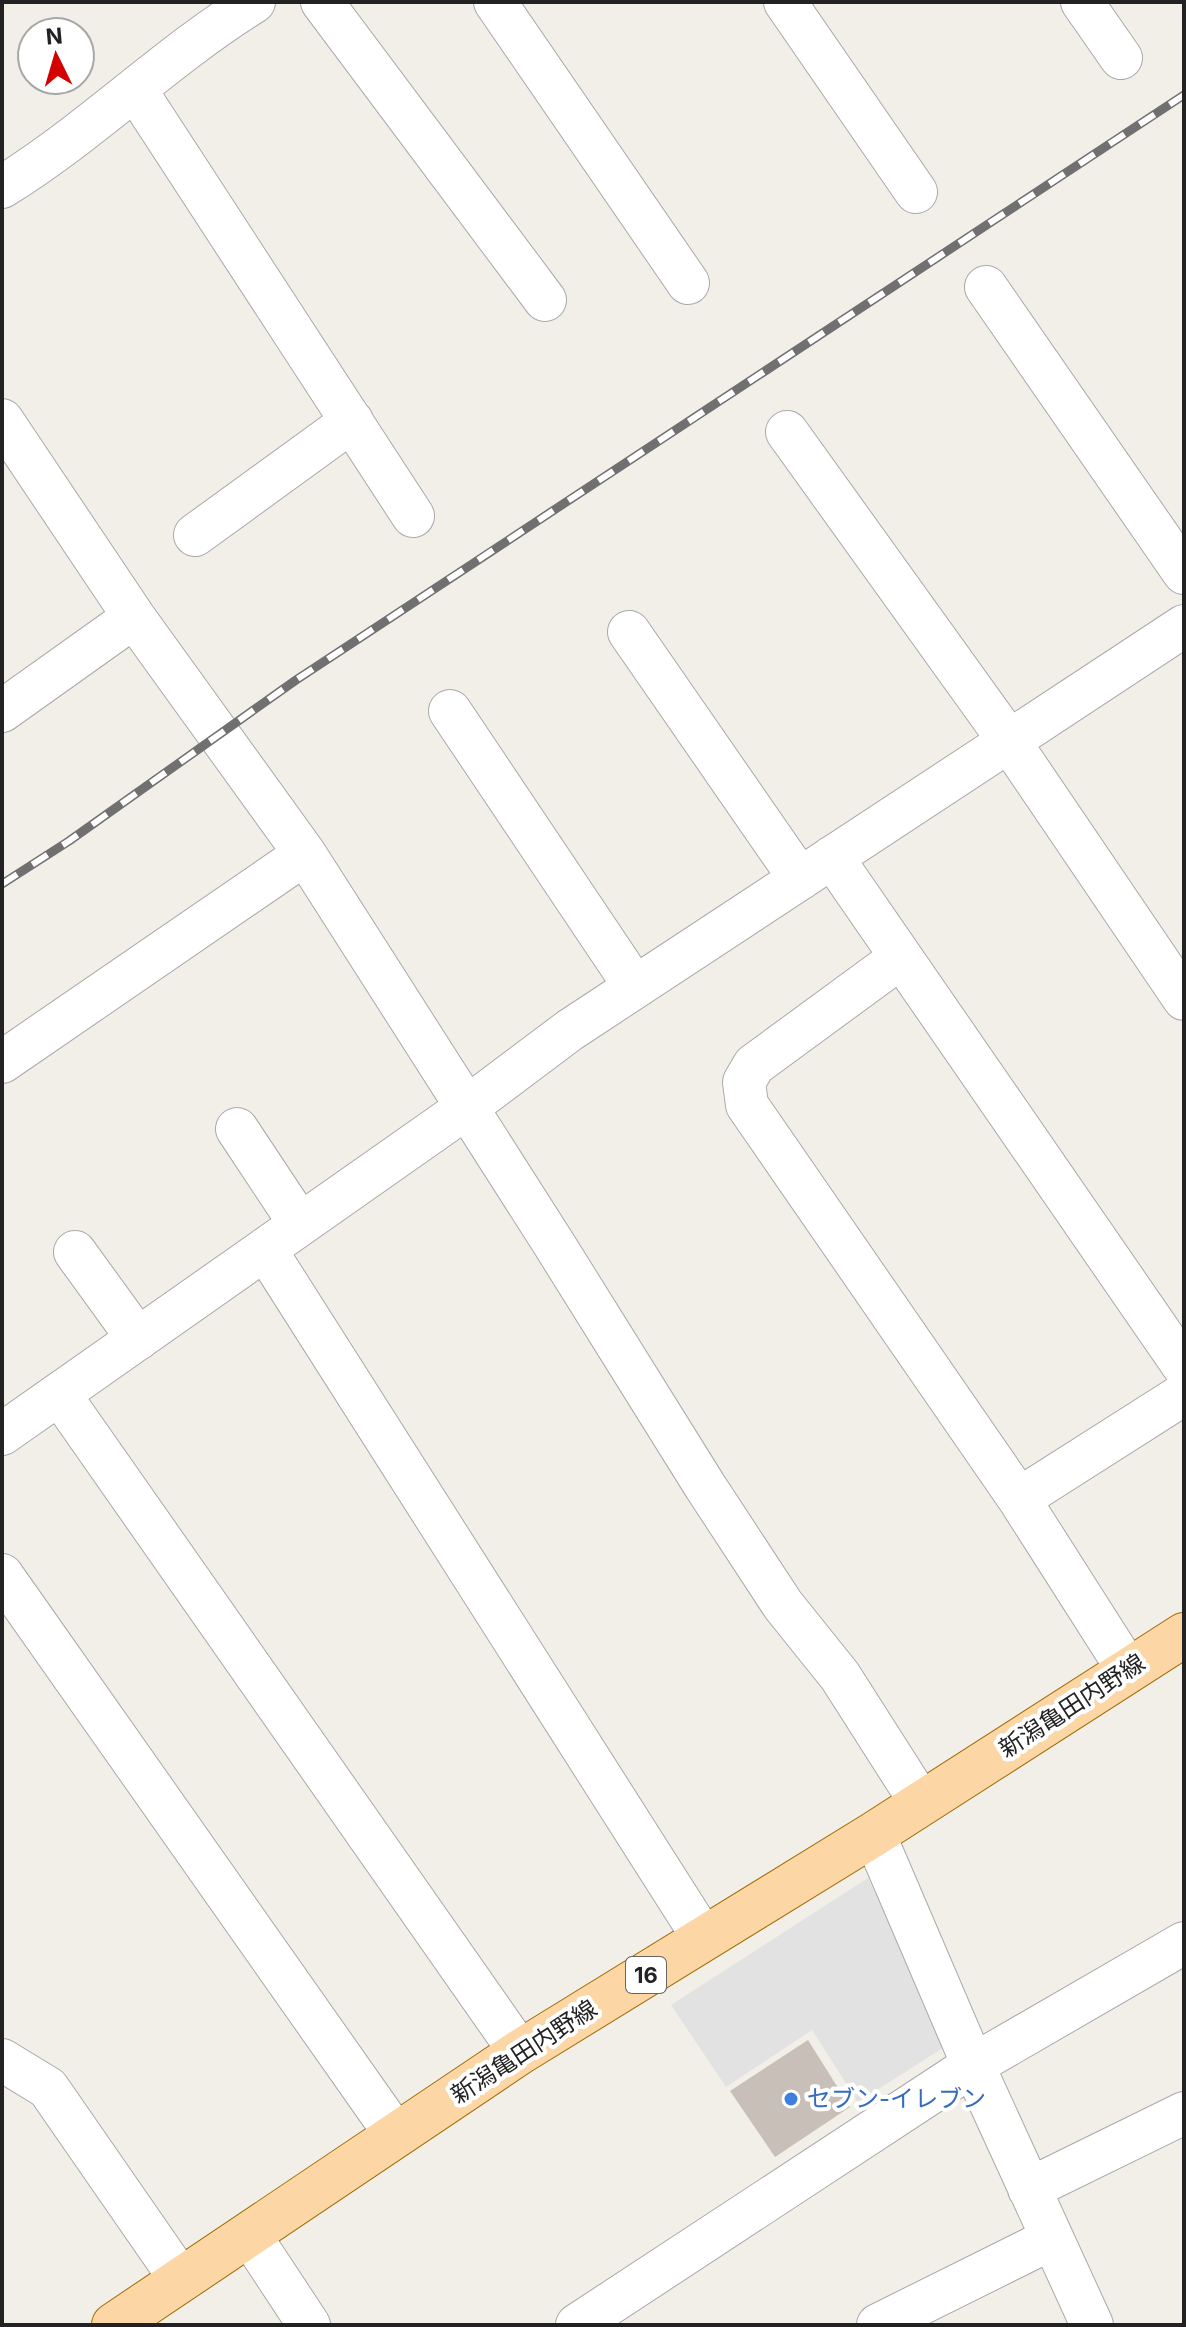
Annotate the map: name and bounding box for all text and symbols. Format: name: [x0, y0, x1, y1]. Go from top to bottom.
north arrow: [16, 16, 96, 96]
text: N: [45, 22, 64, 50]
street label: 新潟亀田内野線: [993, 1648, 1150, 1763]
road number: 16: [626, 1957, 666, 1993]
street label: 新潟亀田内野線: [445, 1994, 602, 2109]
place label: セブン-イレブン: [807, 2084, 986, 2113]
marker: セブン-イレブン: [782, 2090, 800, 2108]

